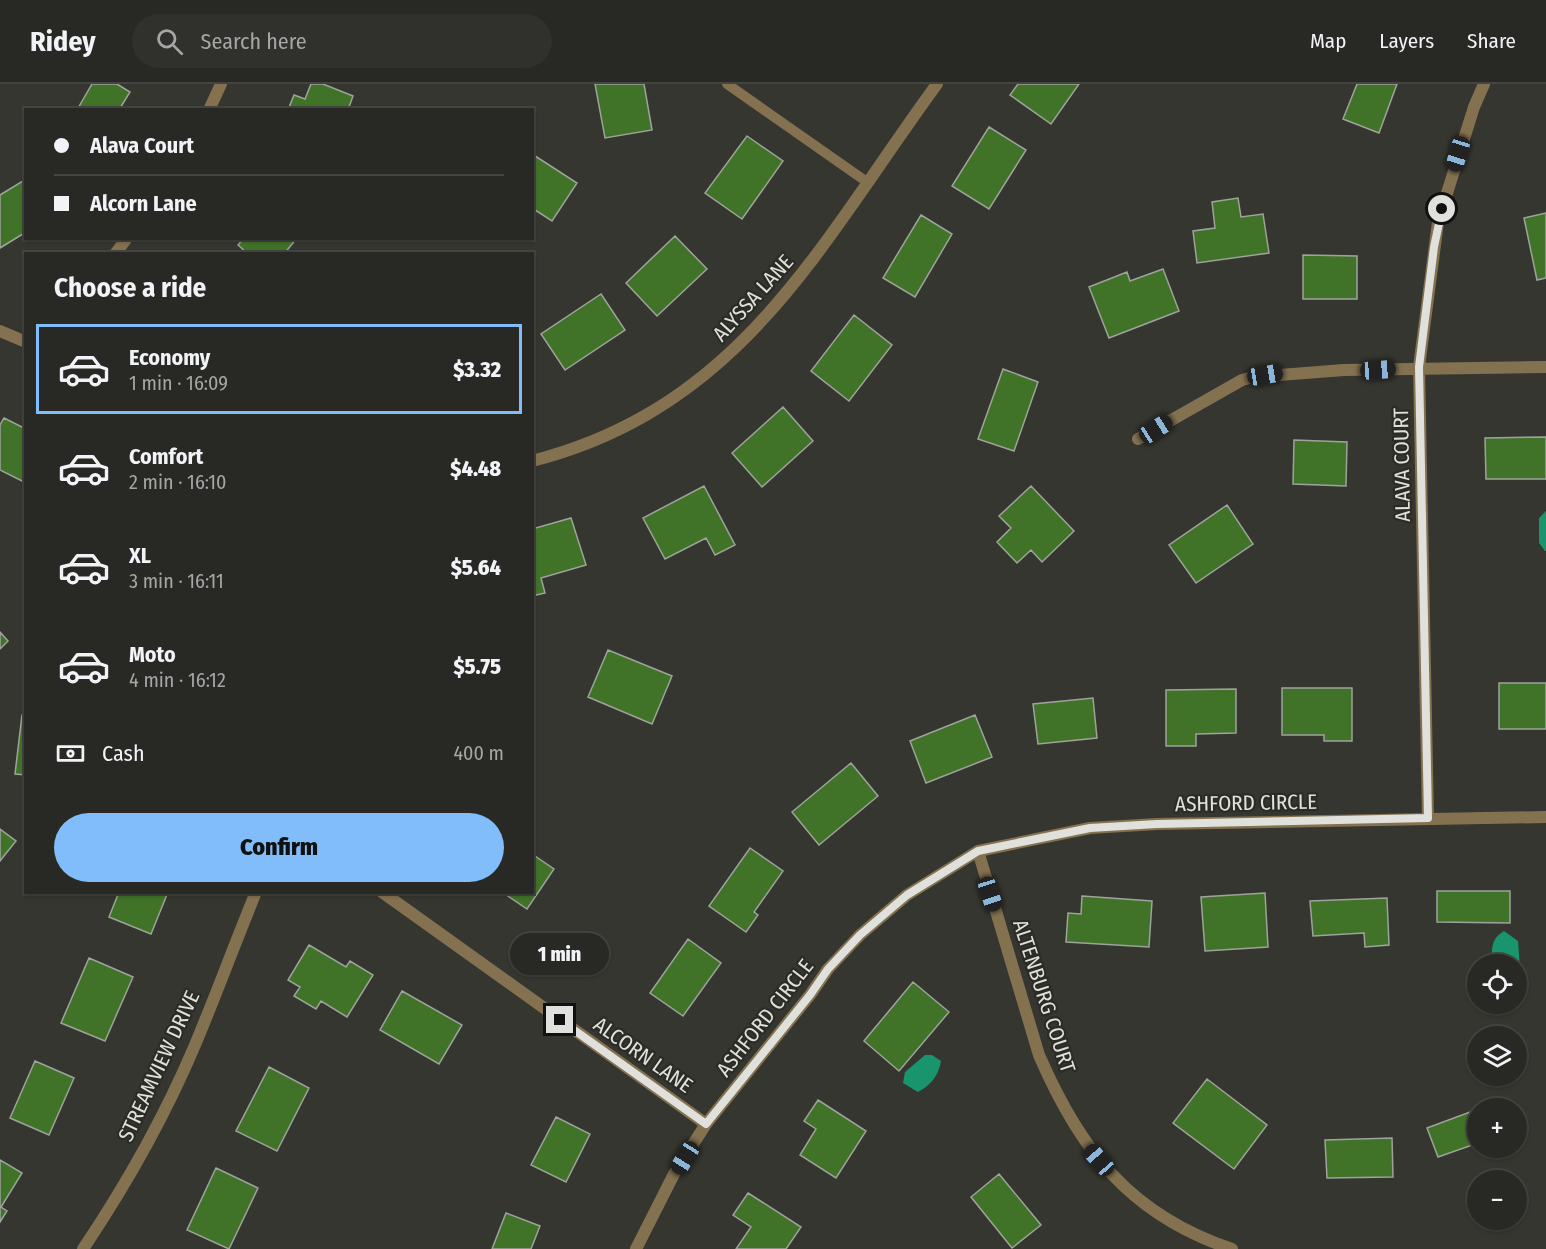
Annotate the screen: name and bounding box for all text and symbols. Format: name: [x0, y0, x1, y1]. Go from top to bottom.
search box: [132, 14, 552, 68]
text: Ridey: [30, 25, 96, 58]
icon: search: [153, 25, 186, 58]
text: Search here: [201, 28, 307, 55]
text: Map: [1310, 28, 1346, 54]
text: Layers: [1379, 28, 1434, 54]
text: Share: [1467, 28, 1516, 54]
text: Alava Court: [90, 132, 194, 159]
car: [1444, 134, 1472, 174]
text: Alcorn Lane: [90, 190, 197, 217]
route start: [1428, 195, 1455, 222]
street label: ALYSSA LANE: [707, 249, 799, 347]
text: Choose a ride: [54, 272, 206, 304]
icon: car: [57, 342, 111, 396]
text: Economy: [129, 344, 210, 371]
text: $3.32: [453, 356, 501, 383]
car: [1359, 360, 1397, 380]
car: [1246, 363, 1284, 387]
text: 1 min · 16:09: [129, 371, 228, 395]
street label: ALAVA COURT: [1388, 408, 1416, 522]
car: [1136, 412, 1176, 446]
icon: car: [57, 441, 111, 495]
text: Comfort: [129, 443, 203, 470]
text: $4.48: [450, 455, 501, 482]
text: 2 min · 16:10: [129, 470, 226, 494]
icon: car: [57, 540, 111, 594]
text: XL: [129, 542, 151, 569]
text: $5.64: [451, 554, 501, 581]
text: 3 min · 16:11: [129, 569, 224, 593]
icon: car: [57, 639, 111, 693]
text: Moto: [129, 641, 176, 668]
text: $5.75: [453, 653, 501, 680]
text: 4 min · 16:12: [129, 668, 226, 692]
icon: cash: [54, 737, 87, 770]
text: Cash: [102, 740, 145, 767]
text: 400 m: [453, 741, 504, 765]
street label: ASHFORD CIRCLE: [1175, 789, 1317, 817]
button: Confirm: [54, 813, 504, 882]
car: [976, 874, 1004, 914]
street label: ALTENBURG COURT: [1007, 916, 1081, 1076]
callout: 1 min: [510, 933, 610, 975]
text: 1 min: [538, 942, 581, 966]
street label: ASHFORD CIRCLE: [711, 954, 819, 1082]
map controls: [1467, 954, 1527, 1230]
button: locate: [1467, 954, 1527, 1014]
street label: STREAMVIEW DRIVE: [113, 986, 205, 1145]
route end: [546, 1006, 573, 1033]
street label: ALCORN LANE: [588, 1011, 698, 1099]
button: layers: [1467, 1026, 1527, 1086]
button: +: [1467, 1098, 1527, 1158]
car: [668, 1138, 702, 1178]
car: [1080, 1141, 1118, 1179]
button: −: [1467, 1170, 1527, 1230]

